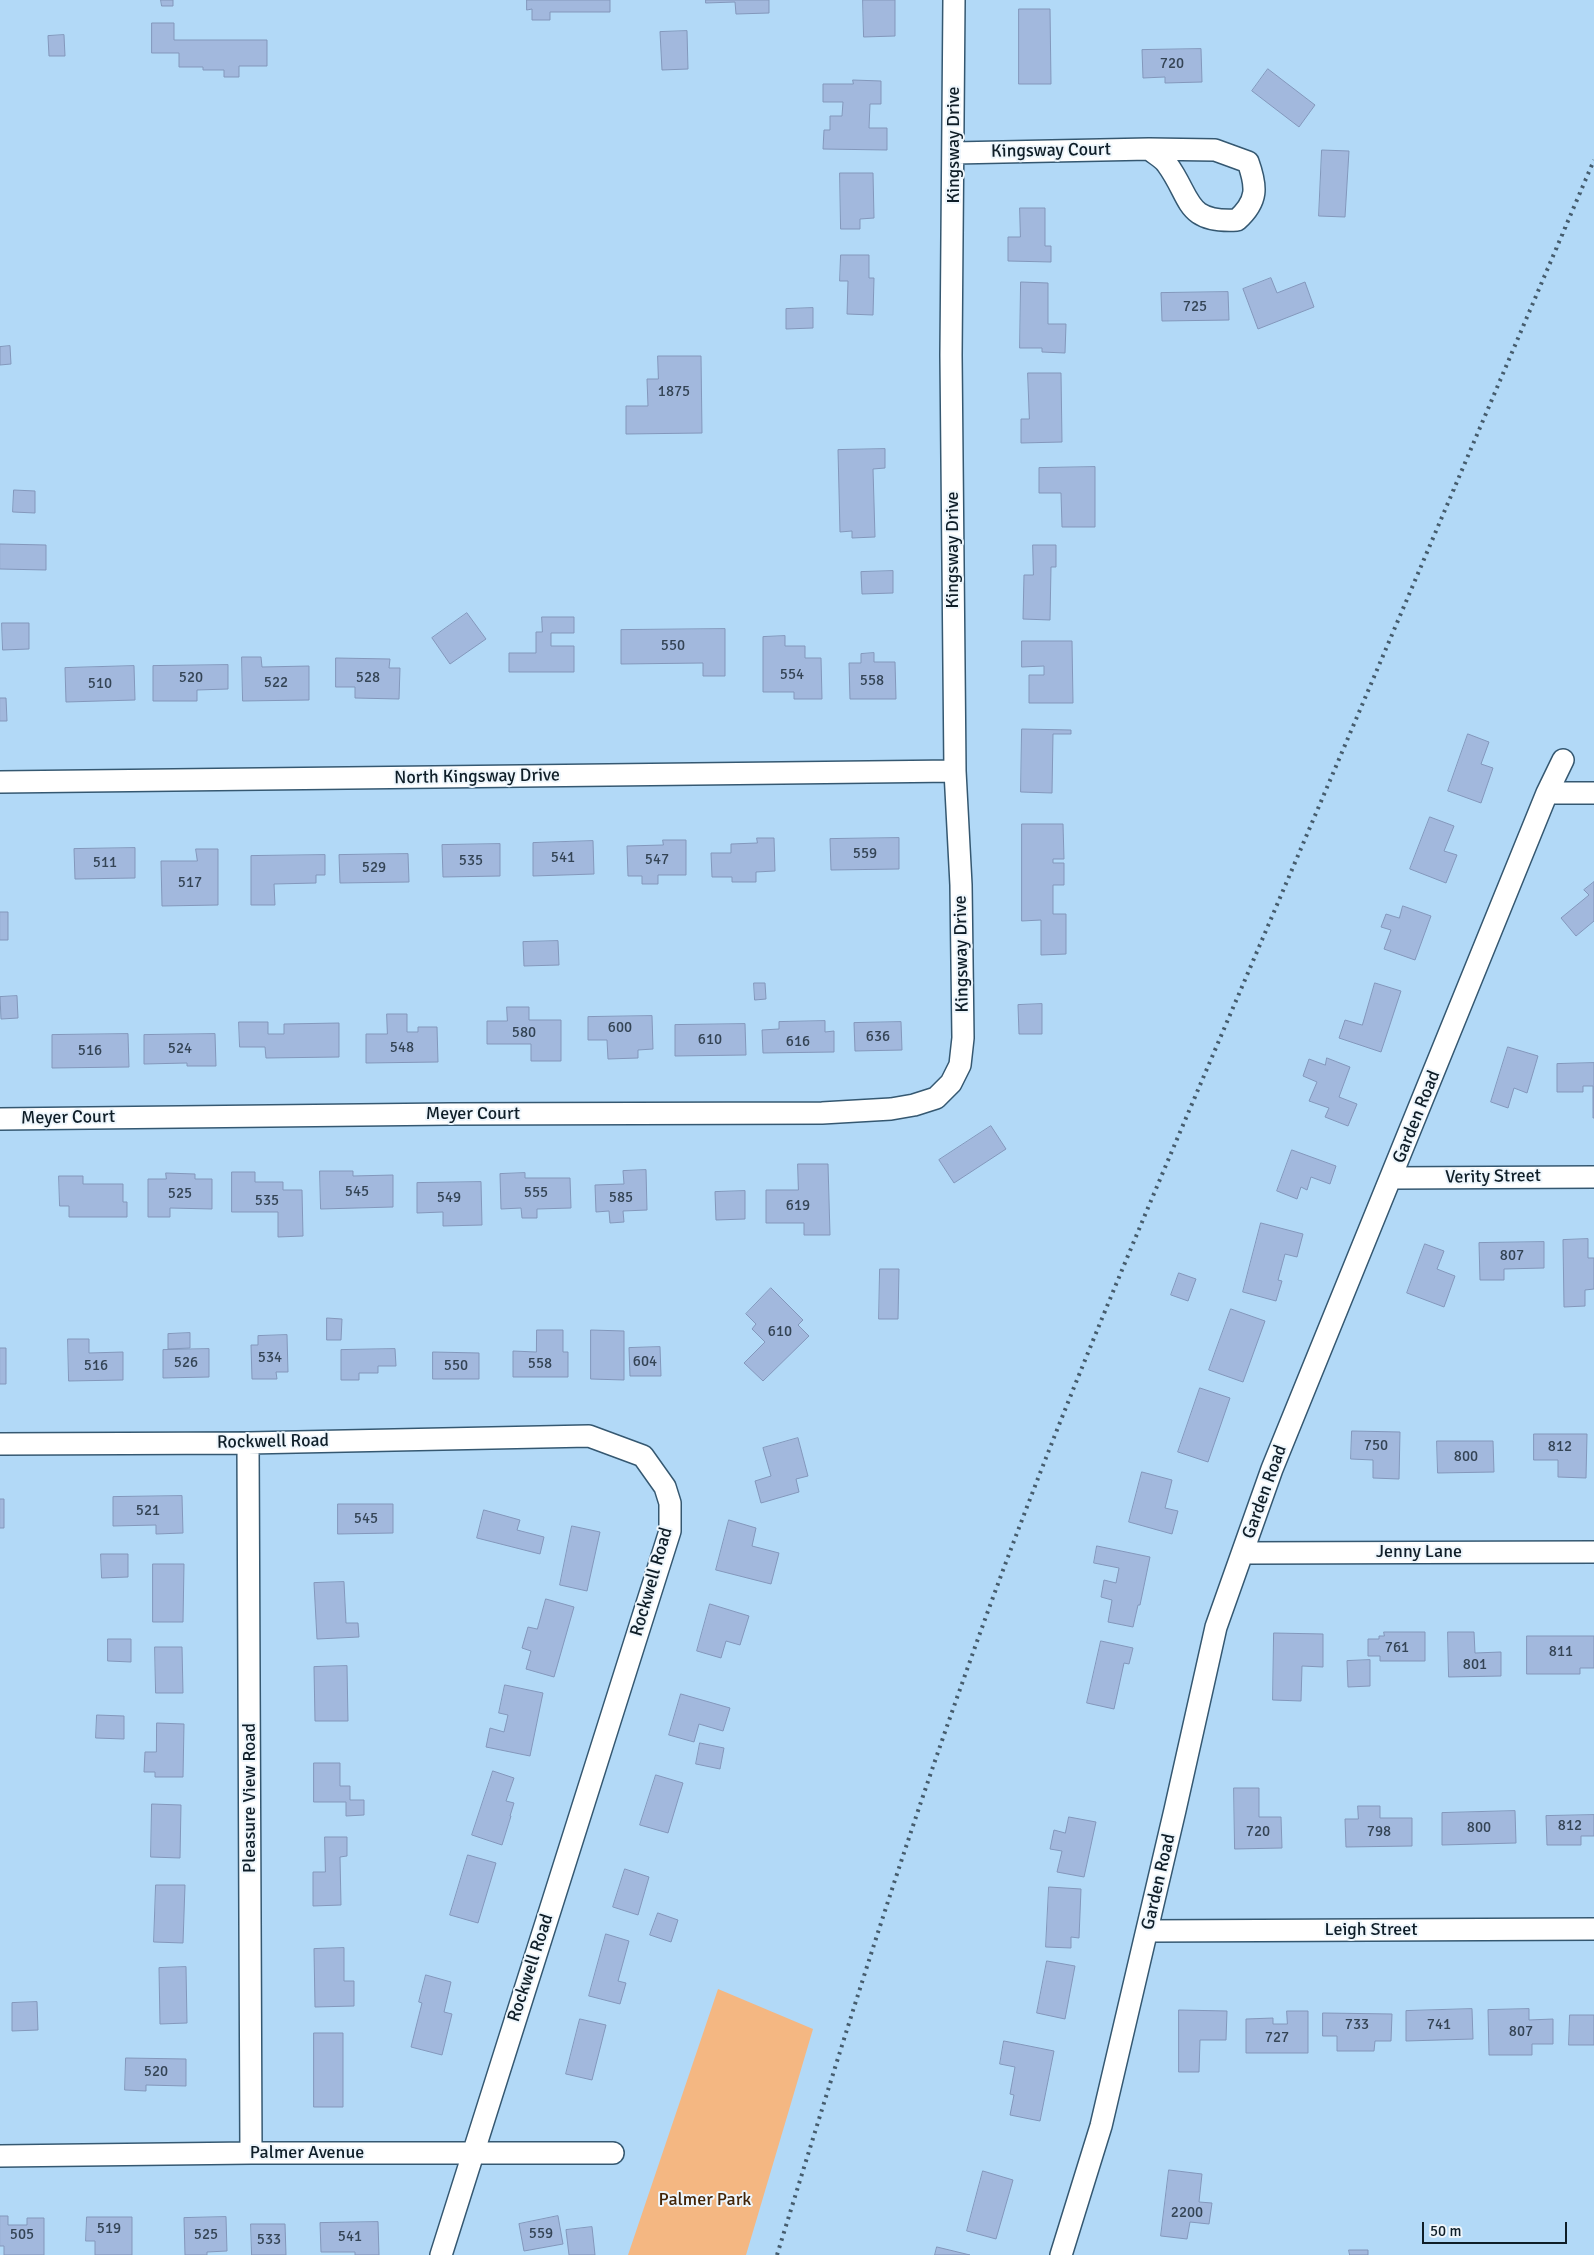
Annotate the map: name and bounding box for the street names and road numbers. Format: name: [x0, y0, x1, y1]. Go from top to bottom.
street label: Kingsway Drive: [943, 86, 965, 204]
street label: Kingsway Court: [991, 139, 1111, 163]
street label: Kingsway Drive: [942, 491, 964, 609]
street label: North Kingsway Drive: [394, 765, 560, 789]
street label: Kingsway Drive: [950, 895, 974, 1013]
street label: Garden Road: [1389, 1068, 1445, 1166]
street label: Meyer Court: [426, 1103, 520, 1125]
street label: Meyer Court: [21, 1106, 115, 1130]
street label: Verity Street: [1445, 1165, 1541, 1189]
street label: Rockwell Road: [217, 1430, 329, 1454]
street label: Garden Road: [1238, 1442, 1292, 1542]
street label: Rockwell Road: [626, 1525, 678, 1639]
street label: Jenny Lane: [1376, 1541, 1462, 1563]
street label: Pleasure View Road: [239, 1723, 261, 1873]
street label: Garden Road: [1137, 1832, 1181, 1932]
street label: Rockwell Road: [503, 1911, 559, 2025]
street label: Leigh Street: [1325, 1919, 1417, 1941]
street label: Palmer Avenue: [250, 2142, 364, 2164]

